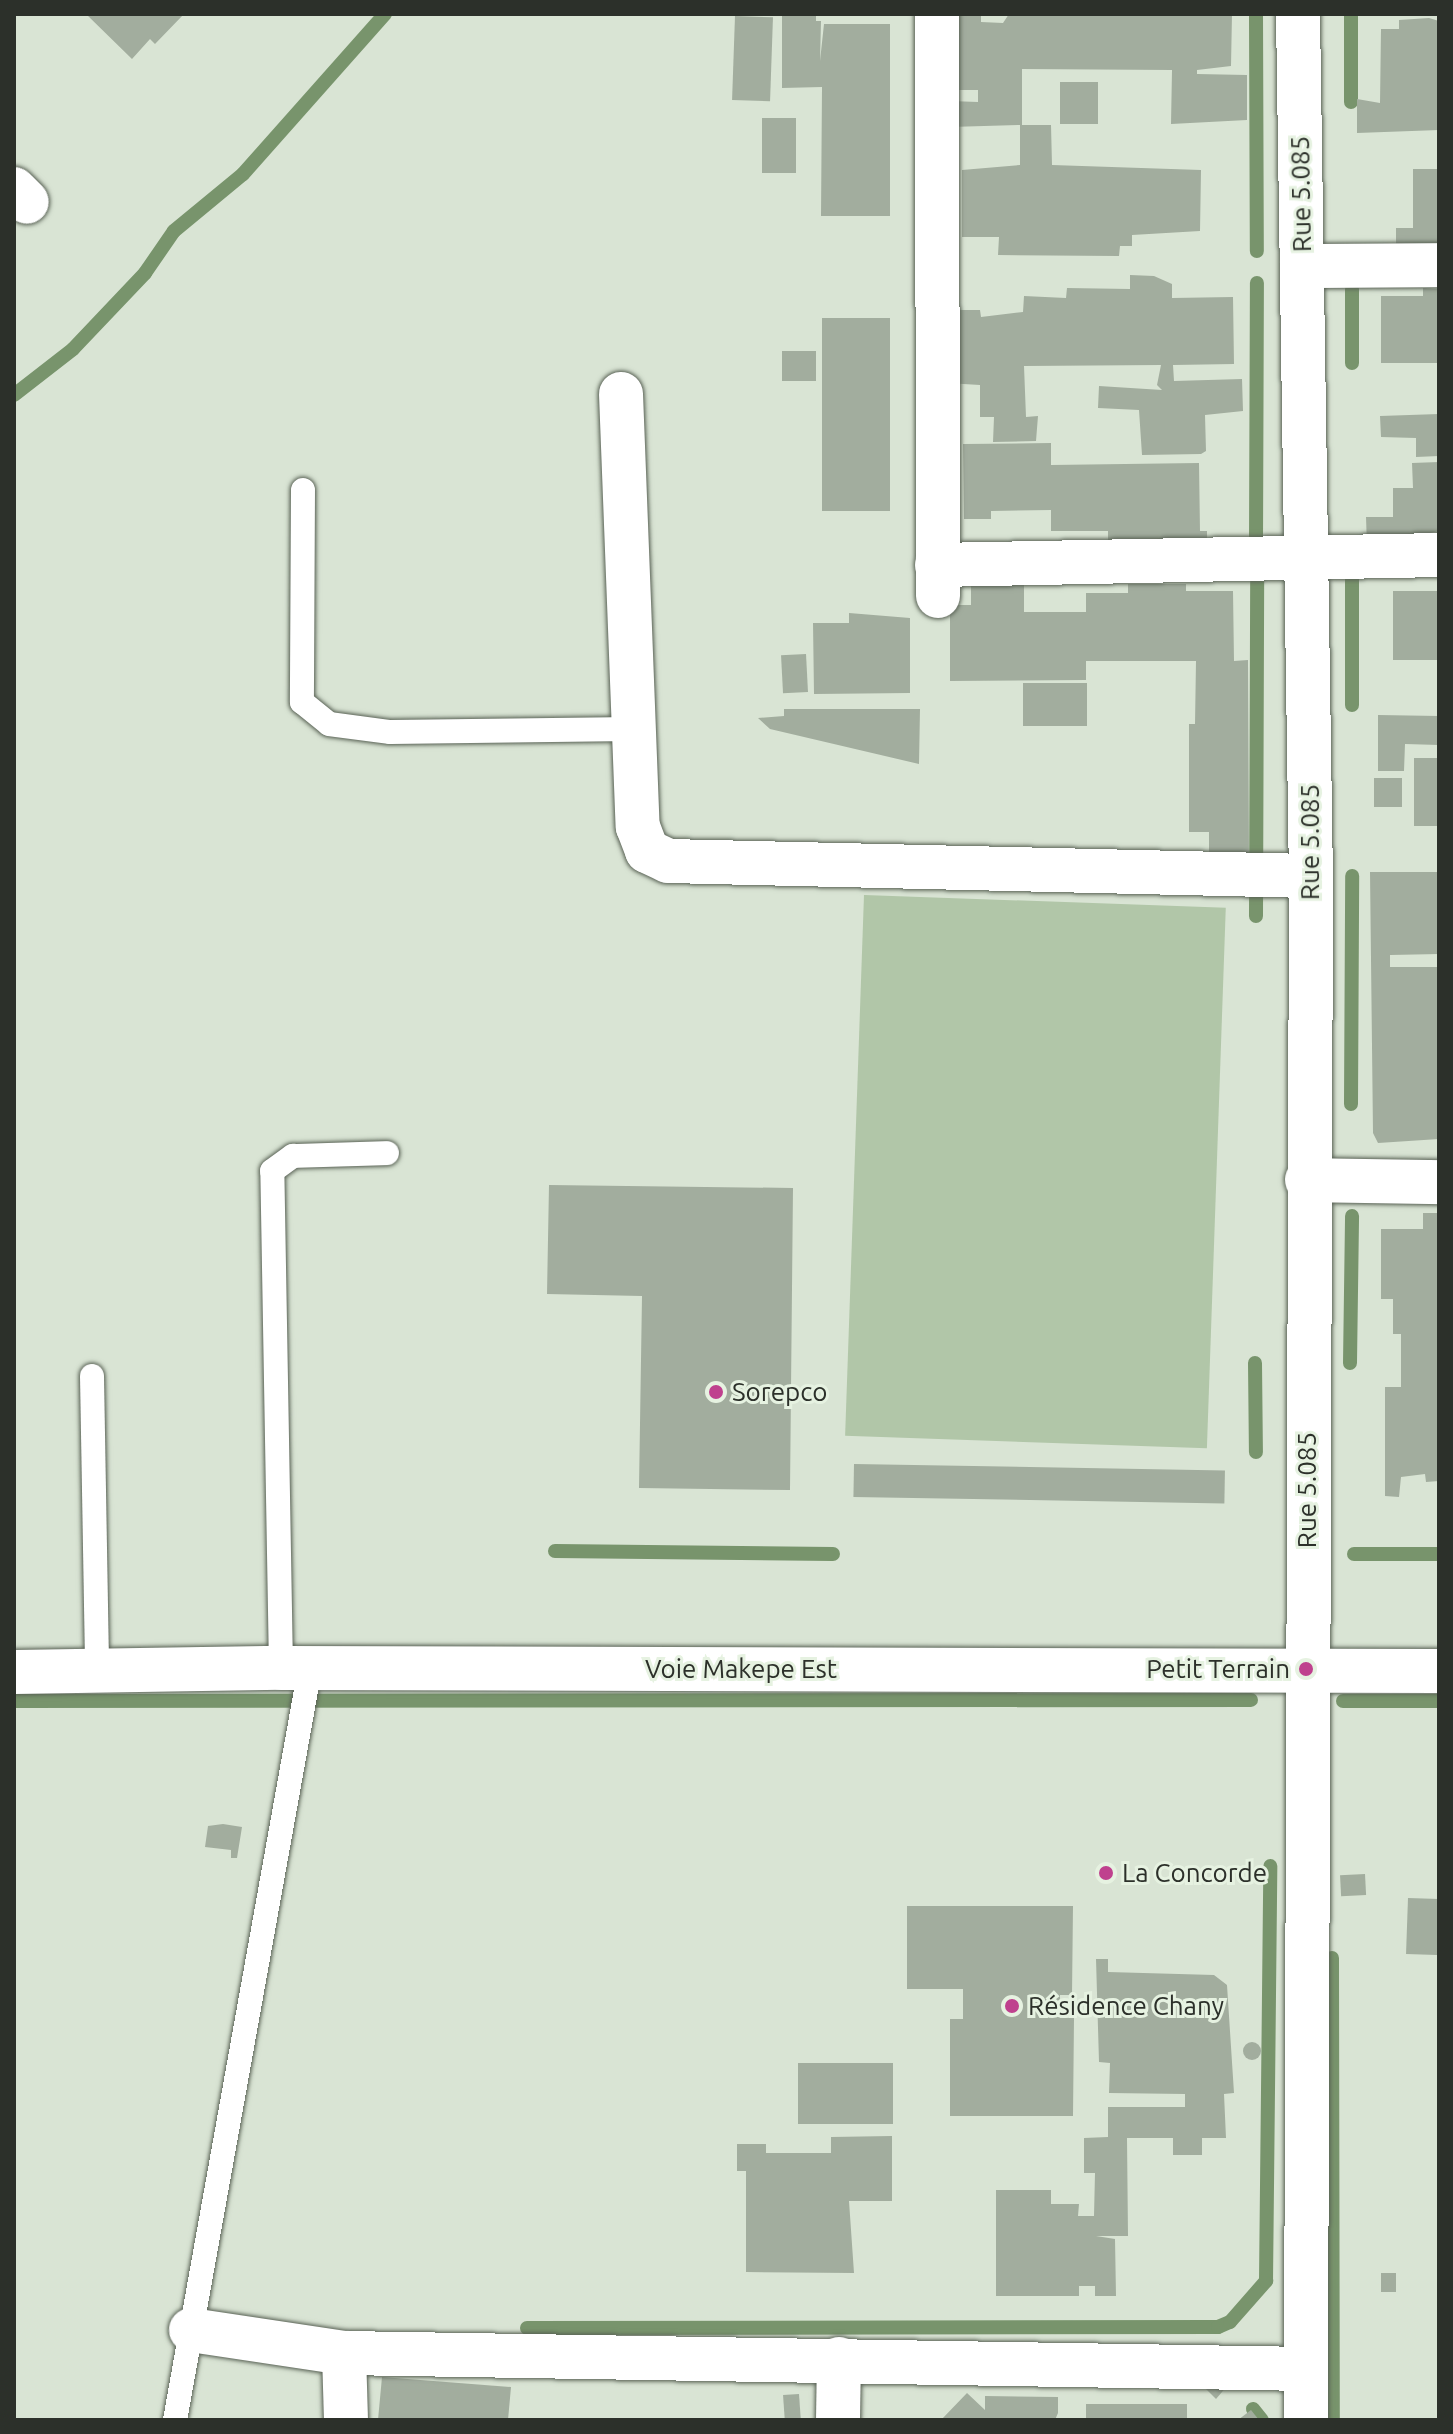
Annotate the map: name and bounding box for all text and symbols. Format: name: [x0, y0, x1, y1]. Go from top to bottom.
street label: Rue 5.085: [1284, 136, 1318, 252]
street label: Rue 5.085: [1294, 784, 1326, 900]
place label: Sorepco: [732, 1376, 827, 1408]
marker: Sorepco: [707, 1383, 725, 1401]
street label: Rue 5.085: [1291, 1432, 1323, 1548]
street label: Voie Makepe Est: [645, 1653, 837, 1685]
place label: Petit Terrain: [1146, 1653, 1290, 1685]
marker: Petit Terrain: [1297, 1660, 1315, 1678]
place label: La Concorde: [1122, 1857, 1267, 1889]
marker: La Concorde: [1097, 1864, 1115, 1882]
place label: Résidence Chany: [1028, 1990, 1224, 2022]
marker: Résidence Chany: [1003, 1997, 1021, 2015]

